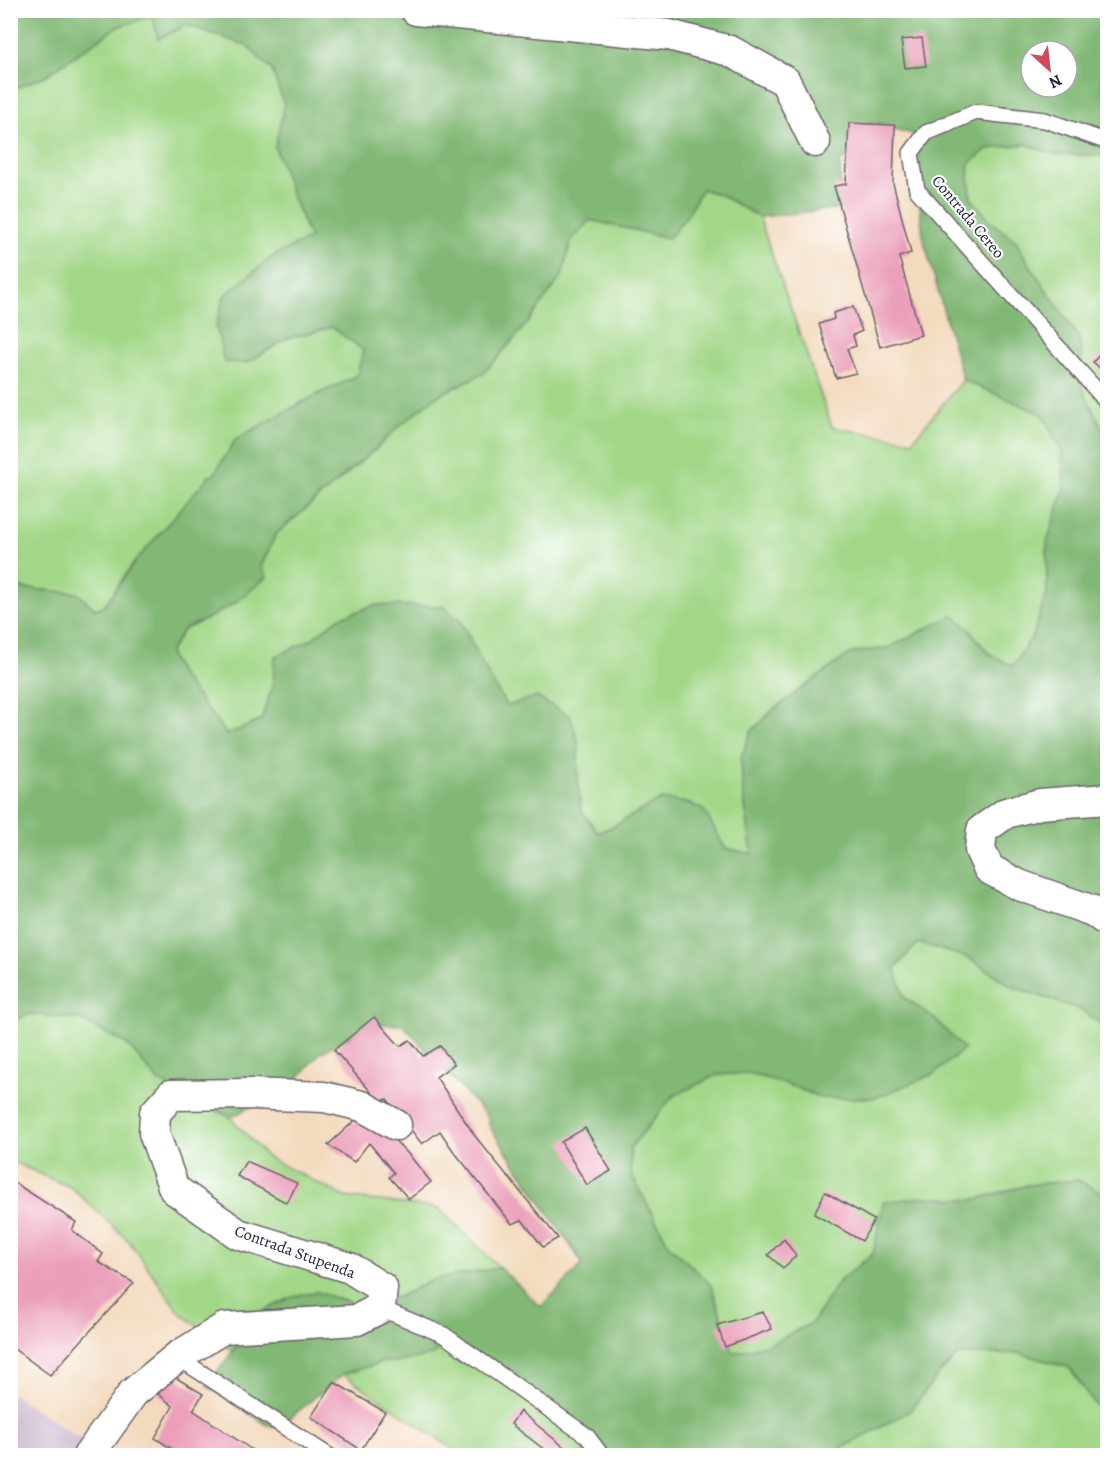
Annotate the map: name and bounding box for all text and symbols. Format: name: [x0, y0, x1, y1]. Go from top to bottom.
north arrow: [1019, 39, 1079, 99]
text: N: [1045, 69, 1066, 94]
street label: Contrada Cereo: [927, 171, 1009, 263]
street label: Contrada Stupenda: [231, 1220, 359, 1284]

